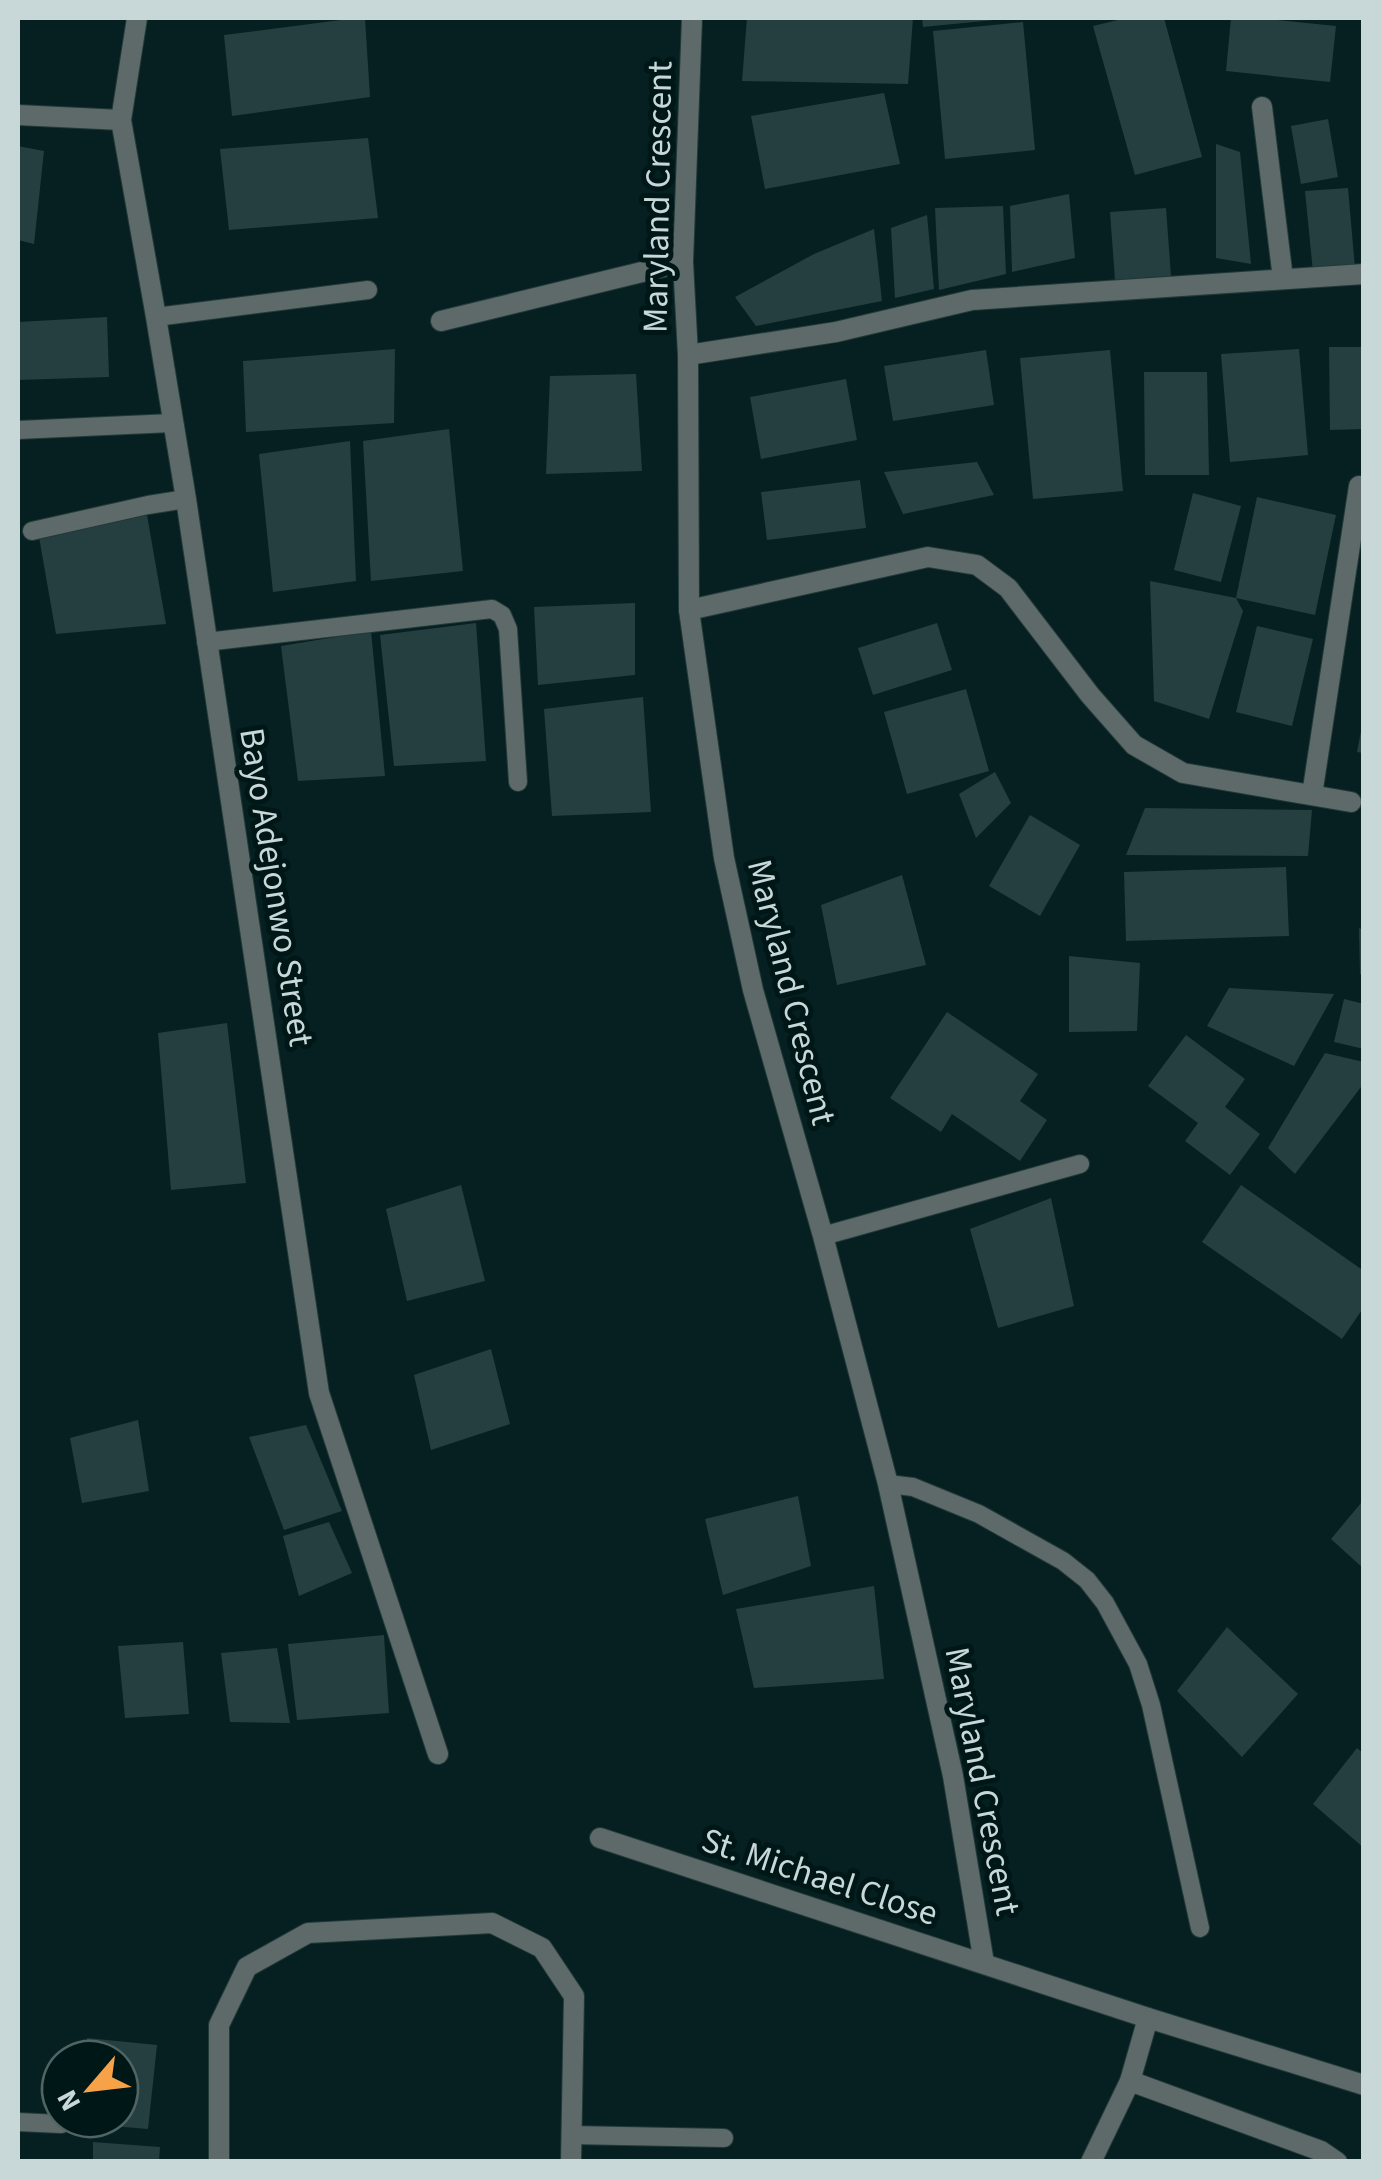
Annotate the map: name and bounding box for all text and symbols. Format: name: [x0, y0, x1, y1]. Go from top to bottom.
street label: Maryland Crescent: [631, 60, 685, 333]
street label: Bayo Adejonwo Street: [226, 724, 326, 1050]
street label: Maryland Crescent: [734, 854, 848, 1130]
street label: Maryland Crescent: [932, 1643, 1033, 1920]
street label: St. Michael Close: [695, 1815, 944, 1939]
north arrow: [40, 2039, 140, 2139]
text: N: [47, 2083, 91, 2118]

